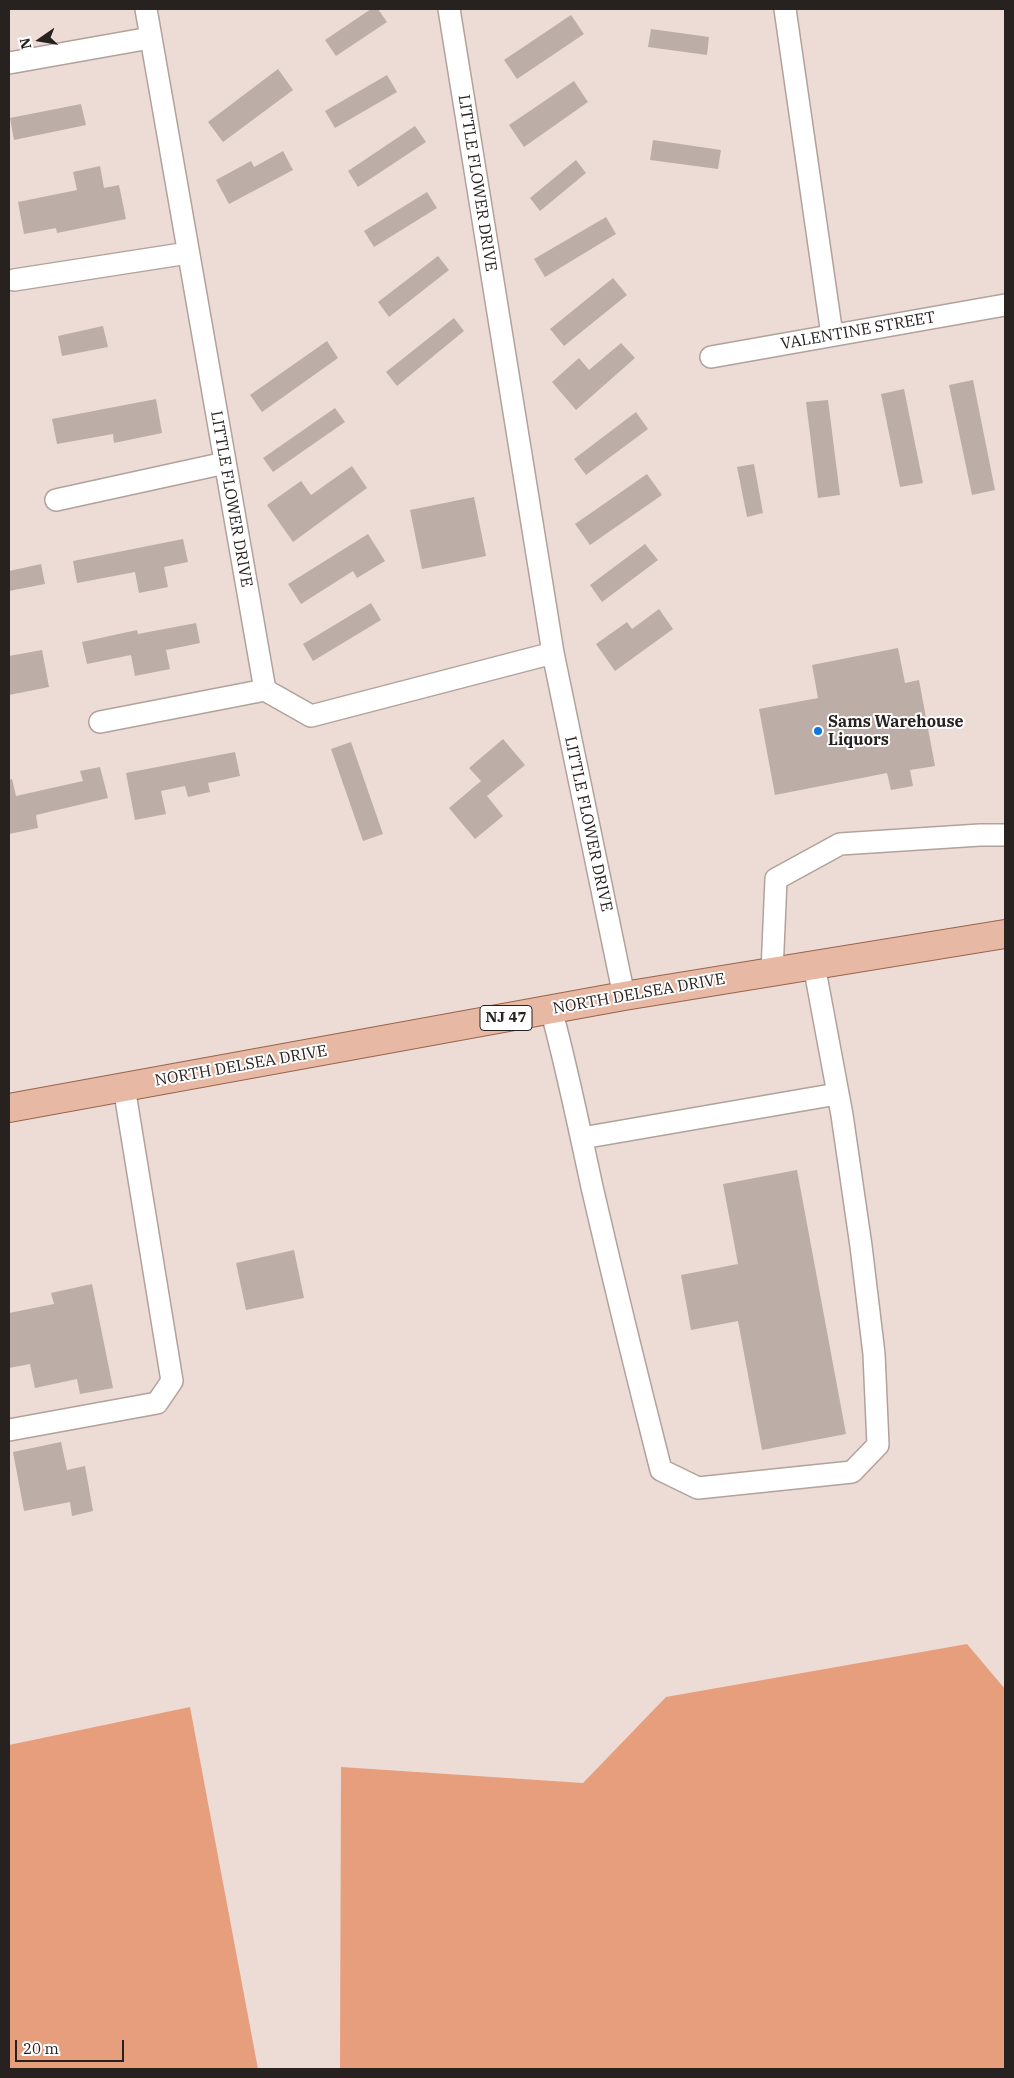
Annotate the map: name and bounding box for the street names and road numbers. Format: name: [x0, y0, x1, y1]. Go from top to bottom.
street label: LITTLE FLOWER DRIVE: [454, 93, 500, 273]
street label: VALENTINE STREET: [779, 308, 937, 354]
street label: LITTLE FLOWER DRIVE: [206, 409, 256, 589]
street label: LITTLE FLOWER DRIVE: [560, 735, 616, 913]
street label: NORTH DELSEA DRIVE: [551, 969, 727, 1019]
road number: NJ 47: [480, 1006, 532, 1030]
street label: NORTH DELSEA DRIVE: [153, 1041, 329, 1091]

